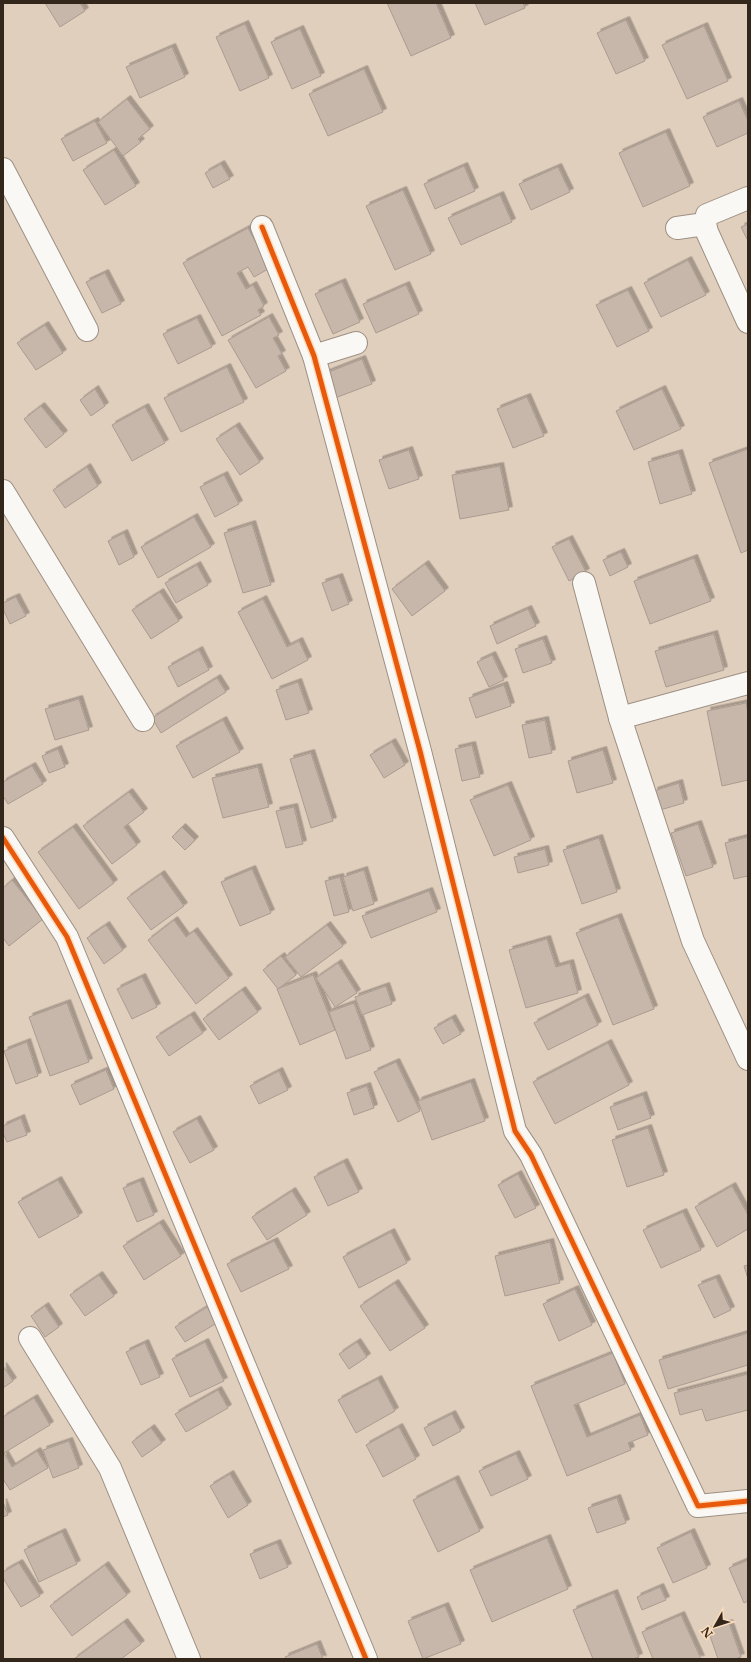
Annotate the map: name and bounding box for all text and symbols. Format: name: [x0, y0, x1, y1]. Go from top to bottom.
north arrow: [695, 1606, 735, 1646]
text: N: [698, 1623, 716, 1641]

